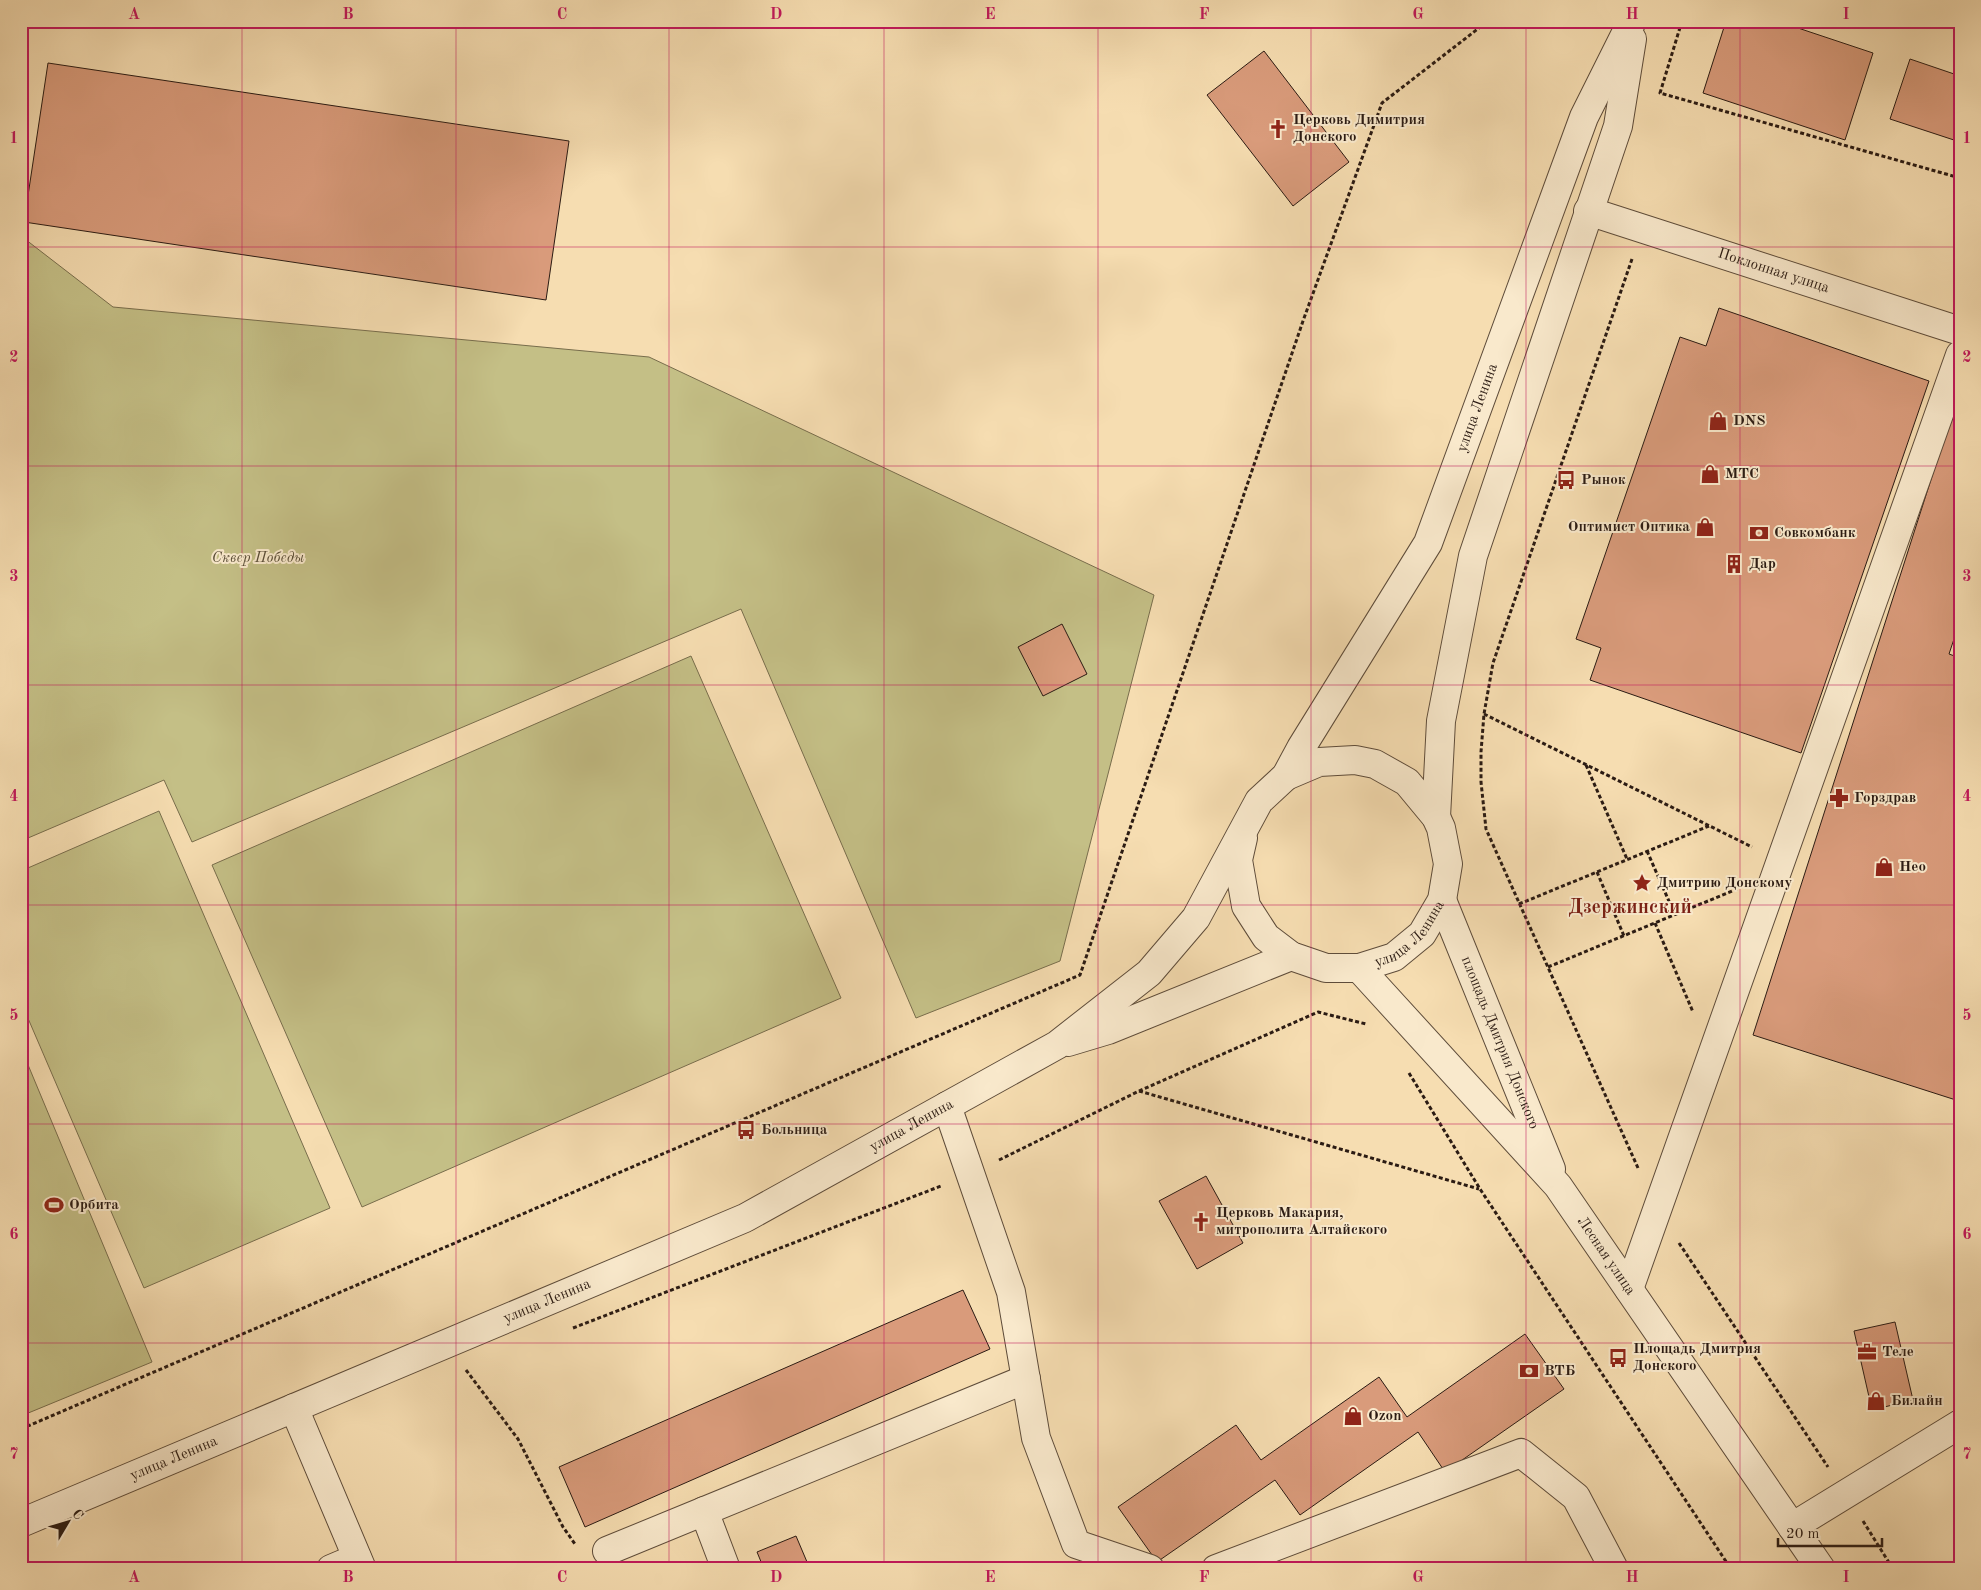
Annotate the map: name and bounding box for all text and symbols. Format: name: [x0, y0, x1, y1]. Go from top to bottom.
text: A: [128, 7, 140, 23]
text: B: [342, 7, 354, 23]
text: C: [557, 7, 567, 23]
text: D: [770, 7, 782, 23]
text: E: [984, 7, 996, 23]
text: F: [1199, 7, 1210, 23]
text: G: [1412, 7, 1424, 23]
text: H: [1625, 7, 1639, 23]
text: I: [1842, 7, 1850, 23]
place label: Церковь Димитрия Донского: [1293, 113, 1425, 145]
church icon: Церковь Димитрия Донского: [1267, 118, 1289, 140]
text: 1: [9, 131, 19, 147]
text: 1: [1962, 131, 1972, 147]
street label: Поклонная улица: [1716, 246, 1832, 296]
text: 2: [9, 350, 19, 366]
text: 2: [1962, 350, 1972, 366]
street label: улица Ленина: [1454, 361, 1501, 454]
shop icon: DNS: [1707, 410, 1729, 432]
place label: DNS: [1733, 414, 1766, 429]
shop icon: МТС: [1699, 463, 1721, 485]
place label: МТС: [1725, 467, 1759, 482]
bus stop icon: Рынок: [1555, 469, 1577, 491]
place label: Рынок: [1581, 473, 1626, 488]
shop icon: Оптимист Оптика: [1694, 516, 1716, 538]
place label: Оптимист Оптика: [1568, 520, 1690, 535]
bank icon: Совкомбанк: [1748, 522, 1770, 544]
place label: Совкомбанк: [1774, 526, 1856, 541]
park label: Сквер Победы: [212, 550, 304, 566]
building icon: Дар: [1723, 553, 1745, 575]
place label: Дар: [1749, 557, 1776, 572]
text: 3: [9, 569, 19, 585]
text: 3: [1962, 569, 1972, 585]
pharmacy icon: Горздрав: [1828, 787, 1850, 809]
text: 4: [9, 789, 19, 805]
text: 4: [1962, 789, 1972, 805]
place label: Горздрав: [1854, 791, 1916, 806]
shop icon: Нео: [1873, 856, 1895, 878]
place label: Нео: [1899, 860, 1926, 875]
place icon: Дмитрию Донскому: [1631, 872, 1653, 894]
place label: Дмитрию Донскому: [1657, 876, 1792, 891]
street label: улица Ленина: [1373, 898, 1448, 970]
district label: Дзержинский: [1568, 898, 1692, 918]
street label: площадь Дмитрия Донского: [1458, 954, 1542, 1131]
text: 5: [9, 1008, 19, 1024]
text: 5: [1962, 1008, 1972, 1024]
street label: улица Ленина: [867, 1096, 956, 1155]
bus stop icon: Больница: [735, 1119, 757, 1141]
place label: Больница: [761, 1123, 828, 1138]
sports icon: Орбита: [43, 1194, 65, 1216]
place label: Орбита: [69, 1198, 119, 1213]
place label: Церковь Макария, митрополита Алтайского: [1216, 1206, 1387, 1238]
church icon: Церковь Макария, митрополита Алтайского: [1190, 1211, 1212, 1233]
street label: Лесная улица: [1574, 1214, 1638, 1298]
text: 6: [9, 1227, 19, 1243]
text: 6: [1962, 1227, 1972, 1243]
street label: улица Ленина: [501, 1276, 594, 1326]
office icon: Теле: [1856, 1341, 1878, 1363]
place label: Площадь Дмитрия Донского: [1633, 1342, 1761, 1374]
place label: Теле: [1882, 1345, 1914, 1360]
bus stop icon: Площадь Дмитрия Донского: [1607, 1347, 1629, 1369]
bank icon: ВТБ: [1518, 1360, 1540, 1382]
place label: ВТБ: [1544, 1364, 1575, 1379]
shop icon: Билайн: [1865, 1390, 1887, 1412]
place label: Билайн: [1891, 1394, 1943, 1409]
shop icon: Ozon: [1342, 1405, 1364, 1427]
place label: Ozon: [1368, 1409, 1401, 1424]
street label: улица Ленина: [128, 1433, 220, 1484]
text: 7: [9, 1447, 19, 1463]
text: 7: [1962, 1447, 1972, 1463]
north arrow: [42, 1498, 92, 1548]
text: С: [69, 1507, 86, 1523]
scale bar: [1778, 1515, 1882, 1547]
text: 20 m: [1786, 1527, 1820, 1542]
text: A: [128, 1570, 140, 1586]
text: B: [342, 1570, 354, 1586]
text: C: [557, 1570, 567, 1586]
text: D: [770, 1570, 782, 1586]
text: E: [984, 1570, 996, 1586]
text: F: [1199, 1570, 1210, 1586]
text: G: [1412, 1570, 1424, 1586]
text: H: [1625, 1570, 1639, 1586]
text: I: [1842, 1570, 1850, 1586]

